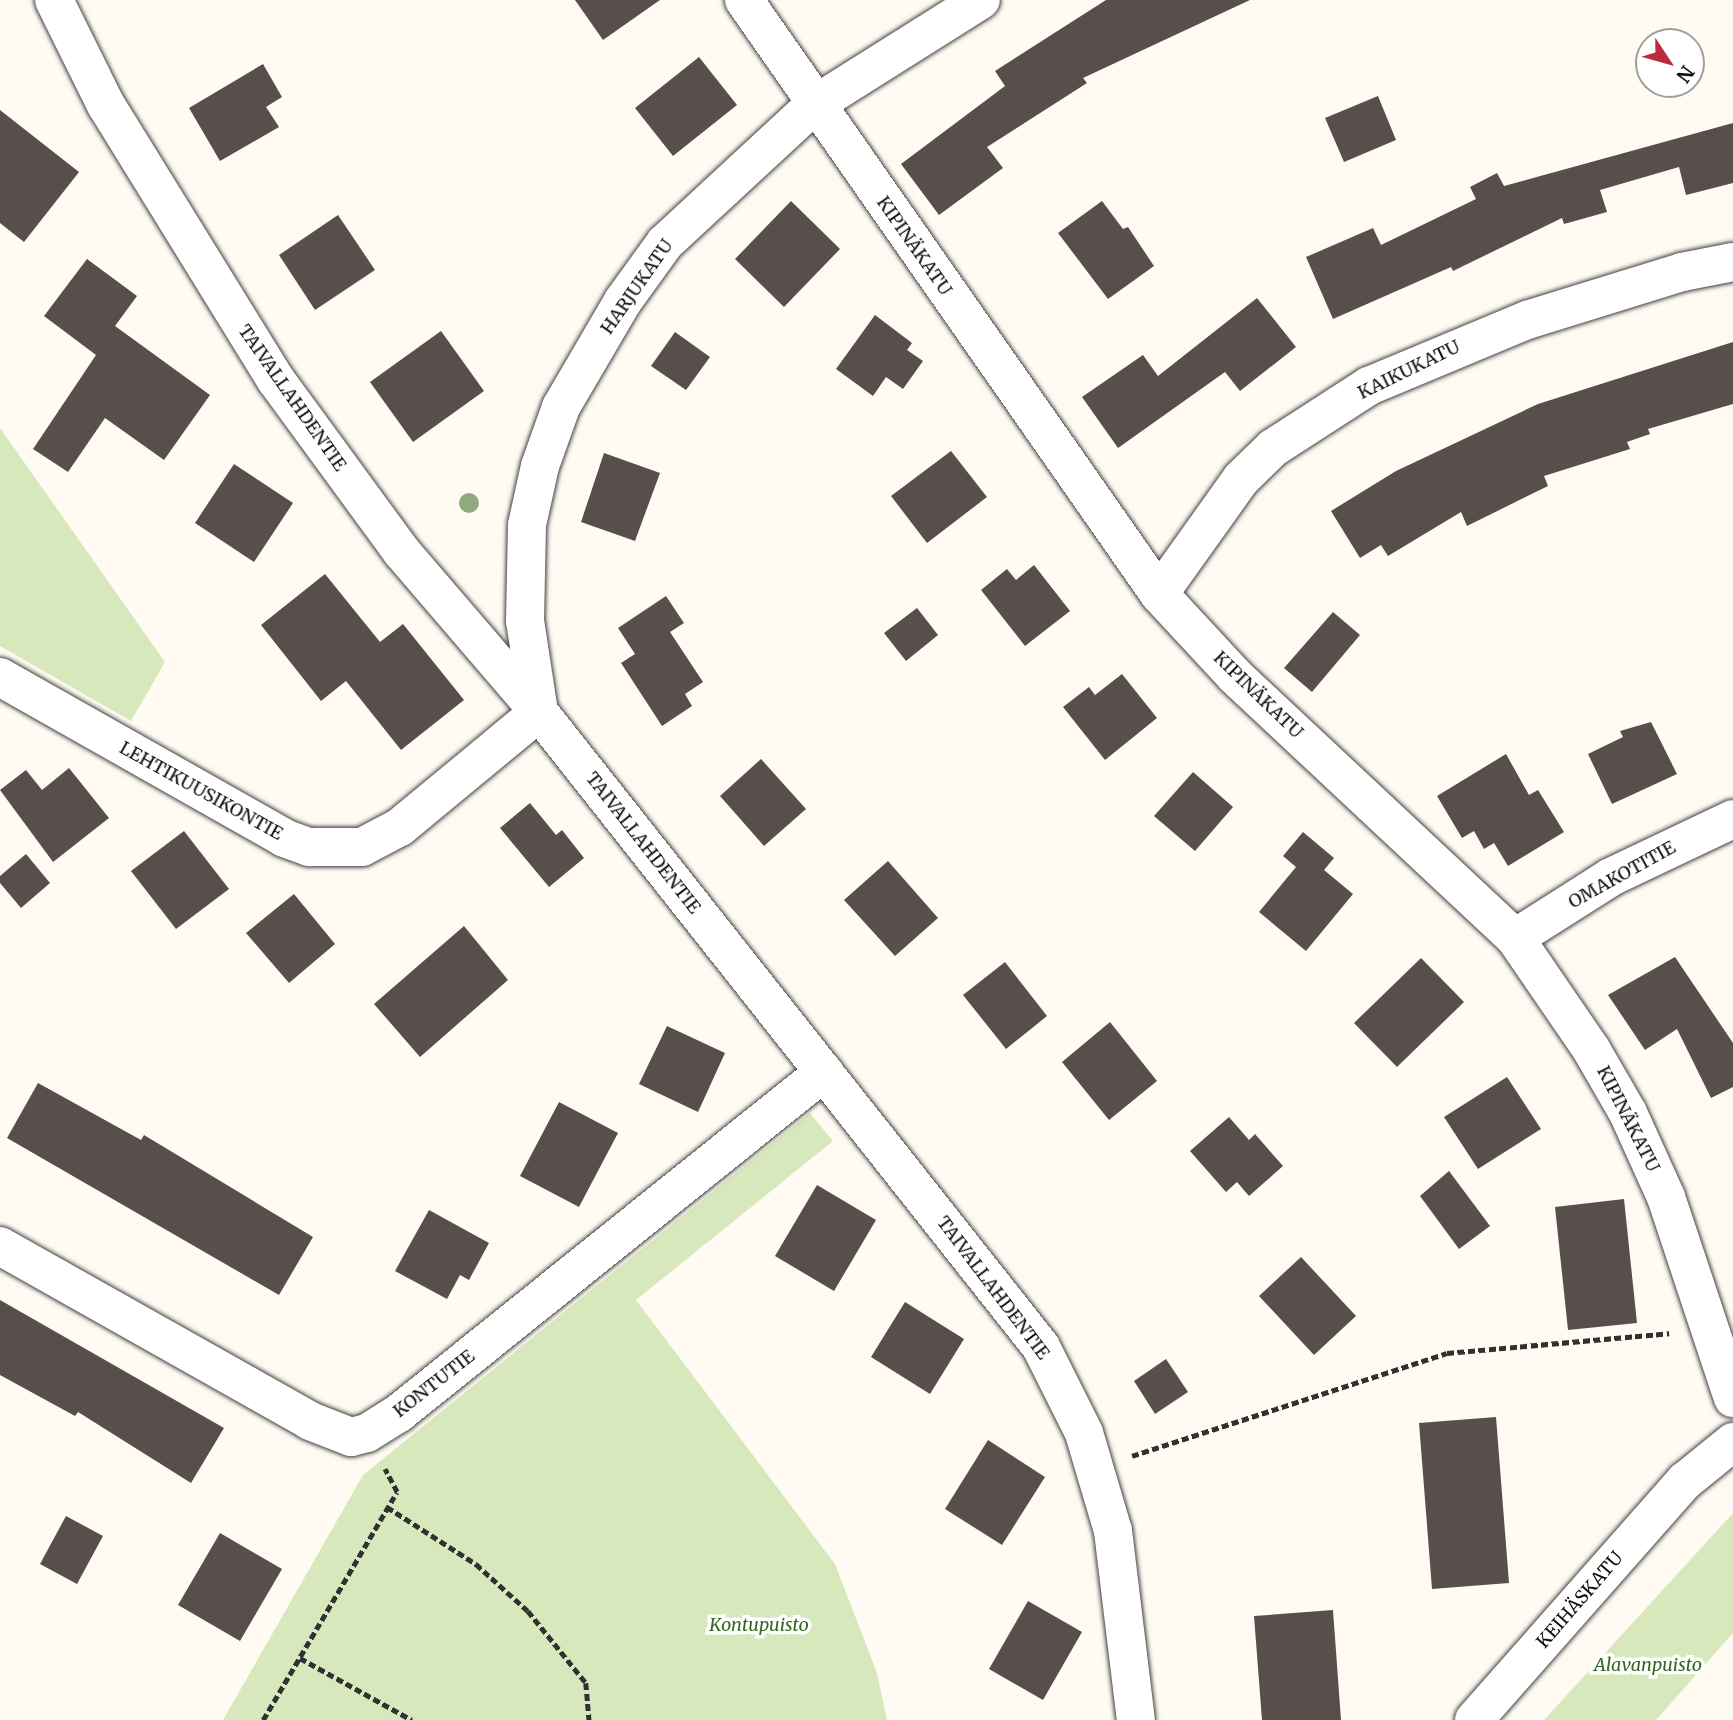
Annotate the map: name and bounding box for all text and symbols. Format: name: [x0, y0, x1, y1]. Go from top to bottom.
north arrow: [1635, 28, 1705, 98]
text: N: [1671, 61, 1699, 87]
street label: KIPINÄKATU: [872, 192, 956, 300]
street label: HARJUKATU: [596, 235, 678, 339]
street label: TAIVALLAHDENTIE: [233, 321, 351, 475]
street label: KAIKUKATU: [1354, 336, 1464, 404]
street label: KIPINÄKATU: [1209, 647, 1307, 743]
street label: LEHTIKUUSIKONTIE: [116, 737, 286, 845]
street label: TAIVALLAHDENTIE: [581, 768, 705, 918]
street label: OMAKOTITIE: [1565, 837, 1679, 913]
street label: KIPINÄKATU: [1592, 1063, 1664, 1175]
street label: TAIVALLAHDENTIE: [932, 1212, 1054, 1364]
street label: KONTUTIE: [389, 1346, 479, 1422]
street label: KEIHÄSKATU: [1532, 1547, 1628, 1653]
park label: Kontupuisto: [709, 1614, 809, 1636]
park label: Alavanpuisto: [1594, 1654, 1702, 1676]

